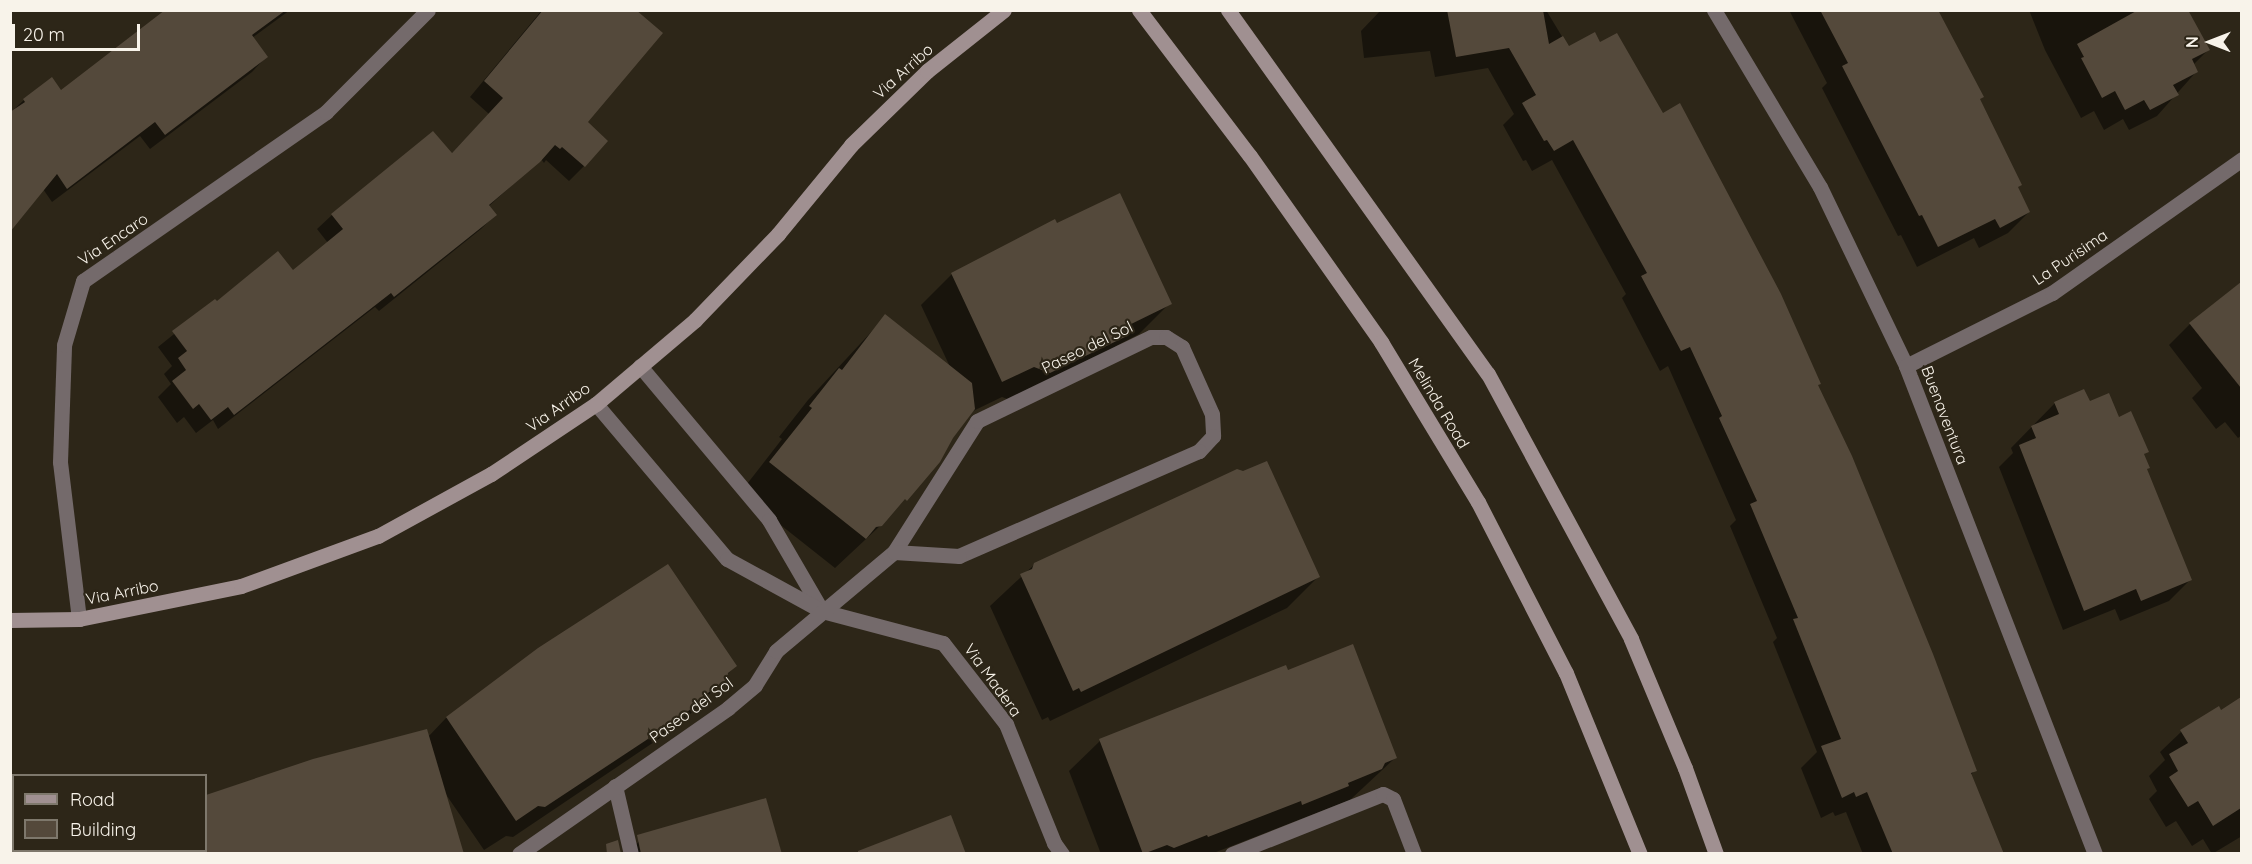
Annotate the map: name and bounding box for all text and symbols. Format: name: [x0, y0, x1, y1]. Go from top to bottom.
scale bar: [15, 12, 142, 50]
north arrow: [2180, 12, 2240, 72]
text: 20 m: [23, 23, 65, 46]
text: N: [2182, 36, 2202, 48]
street label: Via Arribo: [869, 39, 937, 103]
street label: Via Encaro: [75, 209, 151, 269]
street label: La Purisima: [2029, 225, 2111, 289]
street label: Paseo del Sol: [1038, 317, 1136, 377]
street label: Melinda Road: [1404, 354, 1474, 452]
street label: Buenaventura: [1917, 363, 1973, 467]
street label: Via Arribo: [522, 378, 594, 436]
street label: Via Arribo: [84, 576, 160, 608]
street label: Via Madera: [960, 640, 1026, 720]
street label: Paseo del Sol: [645, 673, 737, 747]
legend: [12, 774, 207, 852]
text: Road: [70, 788, 115, 811]
text: Building: [70, 818, 136, 841]

